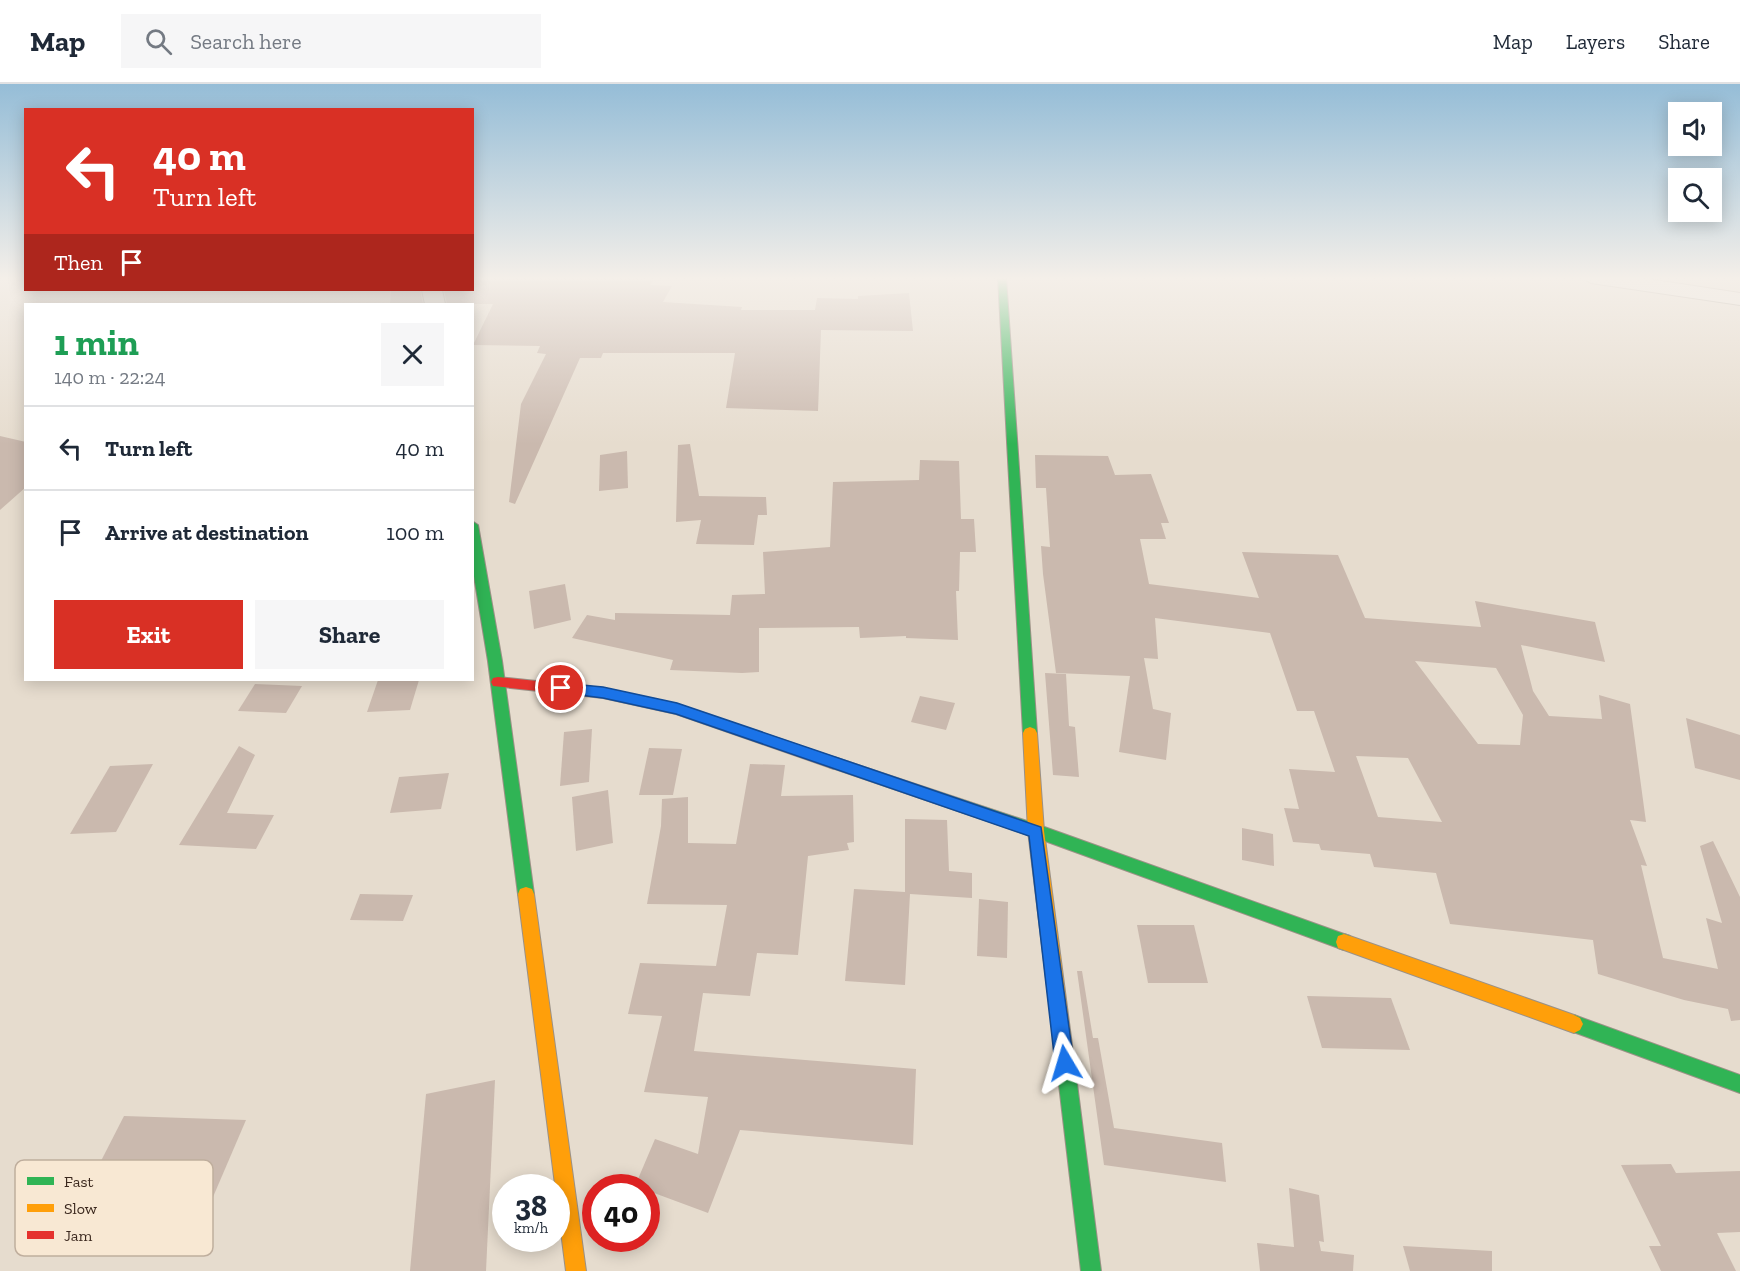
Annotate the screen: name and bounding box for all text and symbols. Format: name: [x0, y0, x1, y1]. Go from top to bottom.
search box: [121, 14, 541, 68]
text: Map: [30, 25, 85, 58]
icon: search: [142, 25, 175, 58]
text: Search here: [190, 28, 302, 55]
text: Map: [1493, 29, 1533, 54]
text: Layers: [1566, 29, 1625, 54]
text: Share: [1658, 29, 1710, 54]
map controls: [1668, 102, 1722, 222]
button: sound: [1668, 102, 1722, 156]
text: 40 m: [153, 130, 246, 181]
icon: left: [54, 132, 132, 210]
button: search: [1668, 168, 1722, 222]
text: Turn left: [153, 181, 256, 213]
icon: arrive: [115, 246, 148, 279]
text: Then: [54, 249, 103, 276]
text: 1 min: [54, 321, 139, 364]
button: close: [381, 323, 444, 386]
text: 140 m · 22:24: [54, 365, 165, 389]
icon: left: [54, 432, 87, 465]
text: Turn left: [105, 435, 192, 462]
text: 40 m: [395, 435, 444, 462]
icon: arrive: [54, 516, 87, 549]
text: Arrive at destination: [105, 519, 308, 546]
text: 100 m: [386, 519, 444, 546]
button: Exit: [54, 600, 243, 669]
button: Share: [255, 600, 444, 669]
pin: [535, 662, 586, 713]
icon: arrive: [544, 671, 577, 704]
position arrow: [1033, 1031, 1097, 1095]
legend: [15, 1160, 213, 1256]
text: Fast: [64, 1172, 93, 1191]
speed limit sign: 40: [582, 1174, 660, 1252]
text: 38: [515, 1188, 547, 1224]
text: Slow: [64, 1199, 98, 1218]
text: km/h: [514, 1219, 548, 1237]
text: Jam: [64, 1226, 93, 1245]

